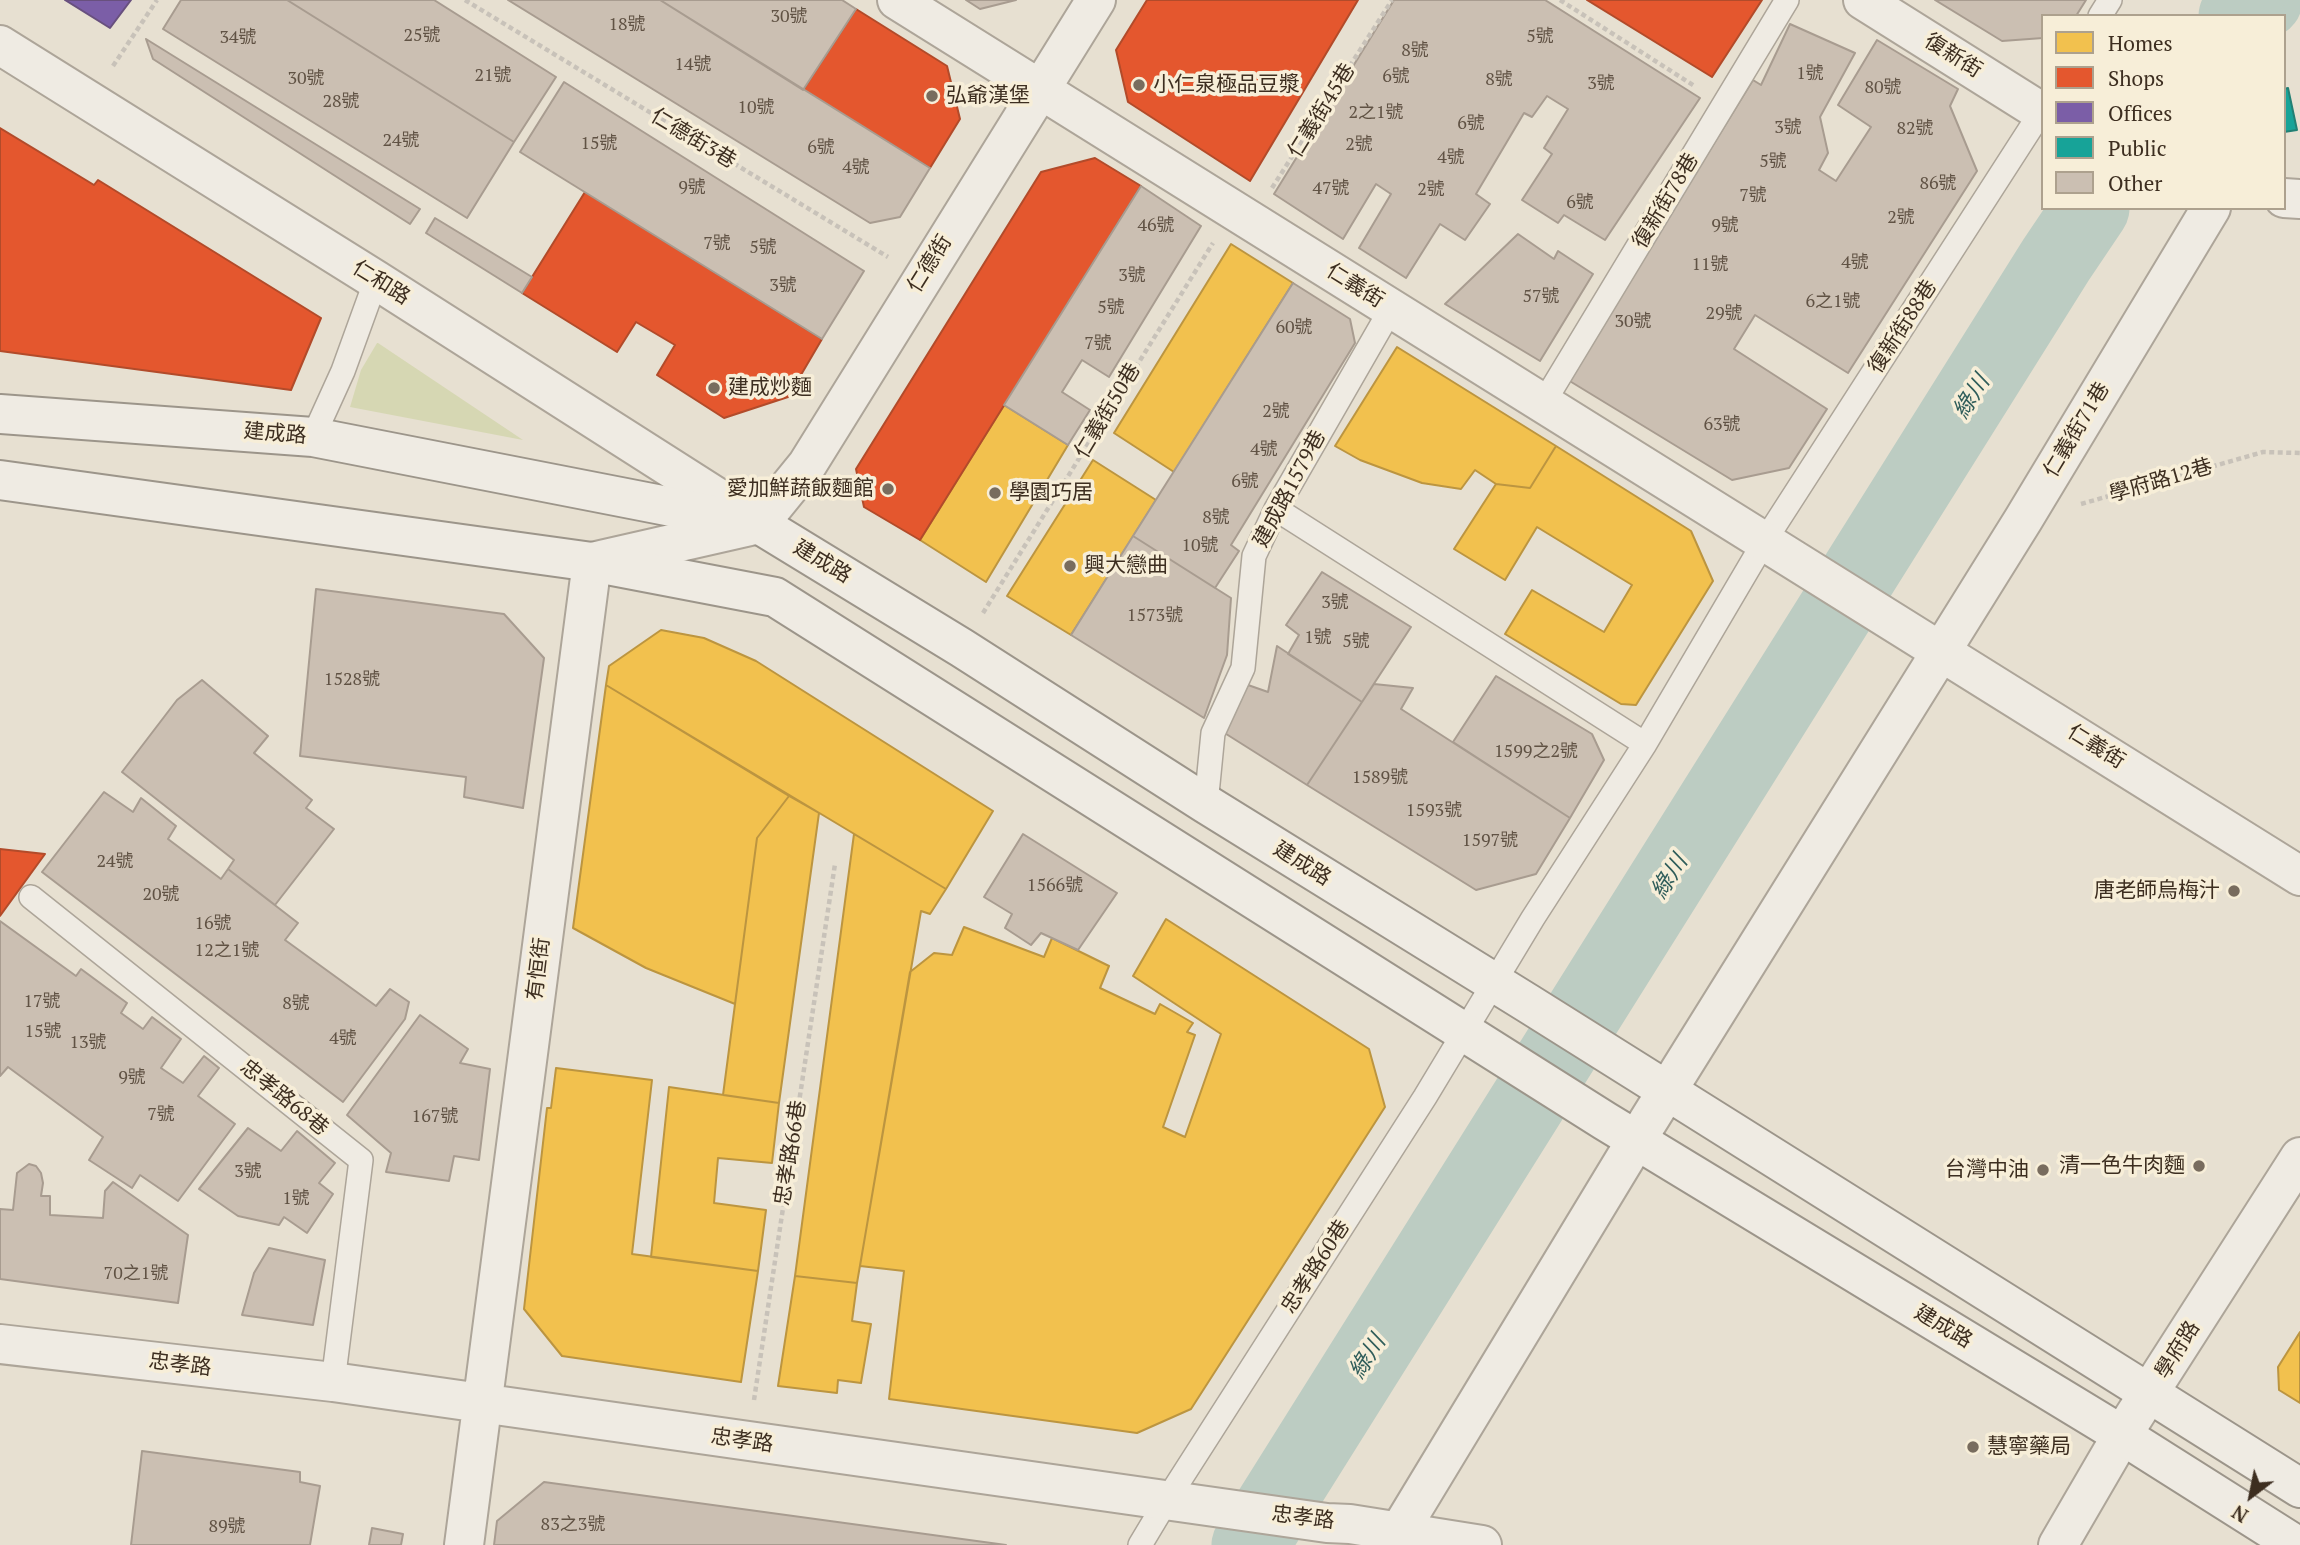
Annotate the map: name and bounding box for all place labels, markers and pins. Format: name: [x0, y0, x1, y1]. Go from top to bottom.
place label: 小仁泉極品豆漿: [1153, 72, 1300, 98]
marker: 小仁泉極品豆漿: [1131, 77, 1147, 93]
place label: 弘爺漢堡: [946, 83, 1030, 109]
marker: 弘爺漢堡: [924, 88, 940, 104]
place label: 建成炒麵: [728, 375, 812, 401]
marker: 建成炒麵: [706, 380, 722, 396]
place label: 愛加鮮蔬飯麵館: [727, 476, 874, 502]
place label: 學園巧居: [1009, 480, 1093, 506]
marker: 愛加鮮蔬飯麵館: [880, 481, 896, 497]
marker: 學園巧居: [987, 485, 1003, 501]
place label: 興大戀曲: [1084, 553, 1168, 579]
marker: 興大戀曲: [1062, 558, 1078, 574]
place label: 唐老師烏梅汁: [2094, 878, 2220, 904]
marker: 唐老師烏梅汁: [2226, 883, 2242, 899]
place label: 清一色牛肉麵: [2059, 1153, 2185, 1179]
place label: 台灣中油: [1945, 1157, 2029, 1183]
marker: 清一色牛肉麵: [2191, 1158, 2207, 1174]
marker: 台灣中油: [2035, 1162, 2051, 1178]
place label: 慧寧藥局: [1987, 1434, 2071, 1460]
marker: 慧寧藥局: [1965, 1439, 1981, 1455]

